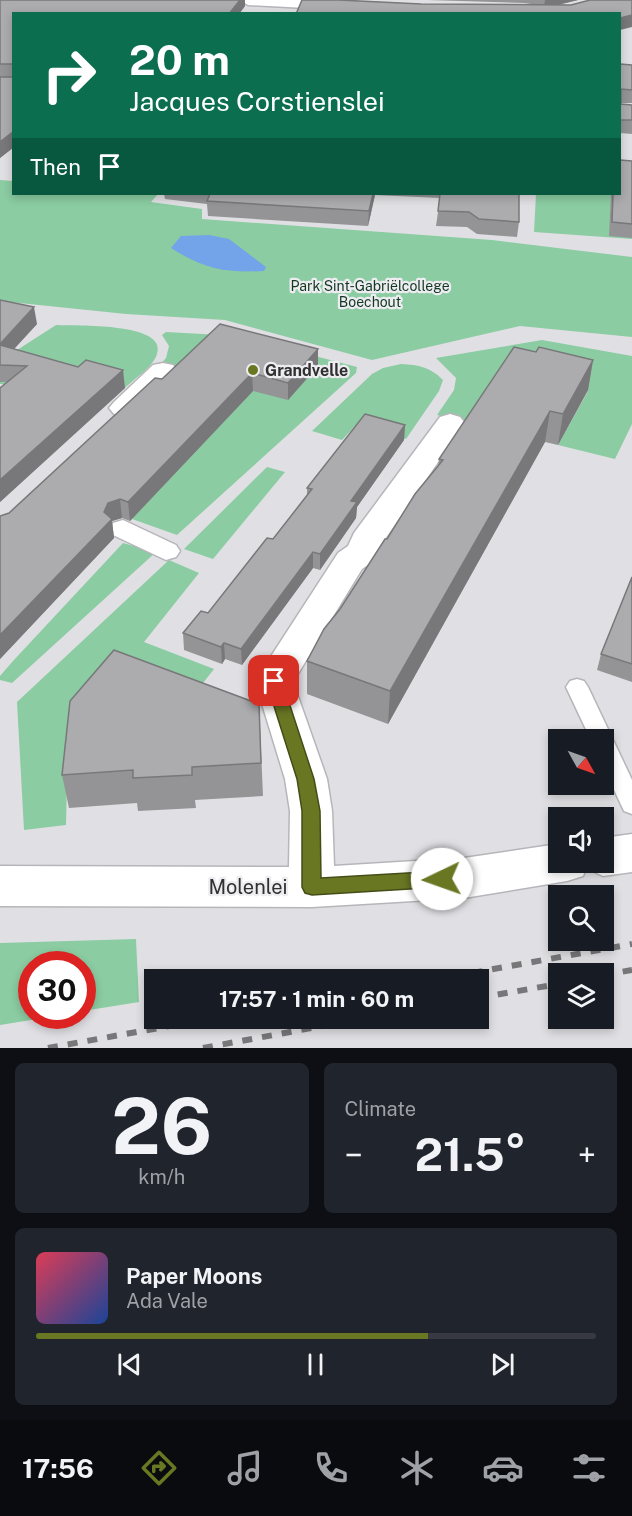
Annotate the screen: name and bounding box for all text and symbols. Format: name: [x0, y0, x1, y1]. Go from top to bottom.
text: 20 m: [129, 35, 230, 84]
icon: right: [30, 36, 108, 114]
text: Jacques Corstienslei: [129, 85, 385, 117]
icon: arrive: [93, 150, 126, 183]
text: Then: [30, 154, 81, 180]
park label: Park Sint-Gabriëlcollege Boechout: [290, 278, 450, 310]
place label: Grandvelle: [265, 361, 348, 380]
marker: Grandvelle: [246, 363, 260, 377]
pin: [248, 655, 299, 706]
icon: arrive: [257, 664, 290, 697]
north arrow: [548, 729, 614, 795]
map controls: [548, 729, 614, 1029]
button: sound: [548, 807, 614, 873]
position arrow: [410, 847, 474, 911]
street label: Molenlei: [208, 875, 288, 899]
button: search: [548, 885, 614, 951]
speed limit sign: 30: [18, 951, 96, 1029]
button: layers: [548, 963, 614, 1029]
text: 17:57 · 1 min · 60 m: [219, 986, 414, 1012]
text: 26: [111, 1080, 212, 1172]
text: Climate: [345, 1097, 416, 1121]
text: 21.5°: [414, 1128, 526, 1181]
text: −: [345, 1136, 363, 1174]
text: +: [578, 1136, 596, 1174]
text: km/h: [138, 1165, 185, 1189]
text: Paper Moons: [126, 1263, 262, 1289]
text: Ada Vale: [126, 1289, 208, 1313]
icon: previous: [113, 1348, 146, 1381]
icon: pause: [299, 1348, 332, 1381]
icon: next: [486, 1348, 519, 1381]
icon: directions: [138, 1447, 180, 1489]
icon: music: [224, 1447, 266, 1489]
icon: phone: [310, 1447, 352, 1489]
icon: climate: [396, 1447, 438, 1489]
icon: car: [482, 1447, 524, 1489]
icon: filters: [568, 1447, 610, 1489]
text: 17:56: [22, 1452, 94, 1484]

